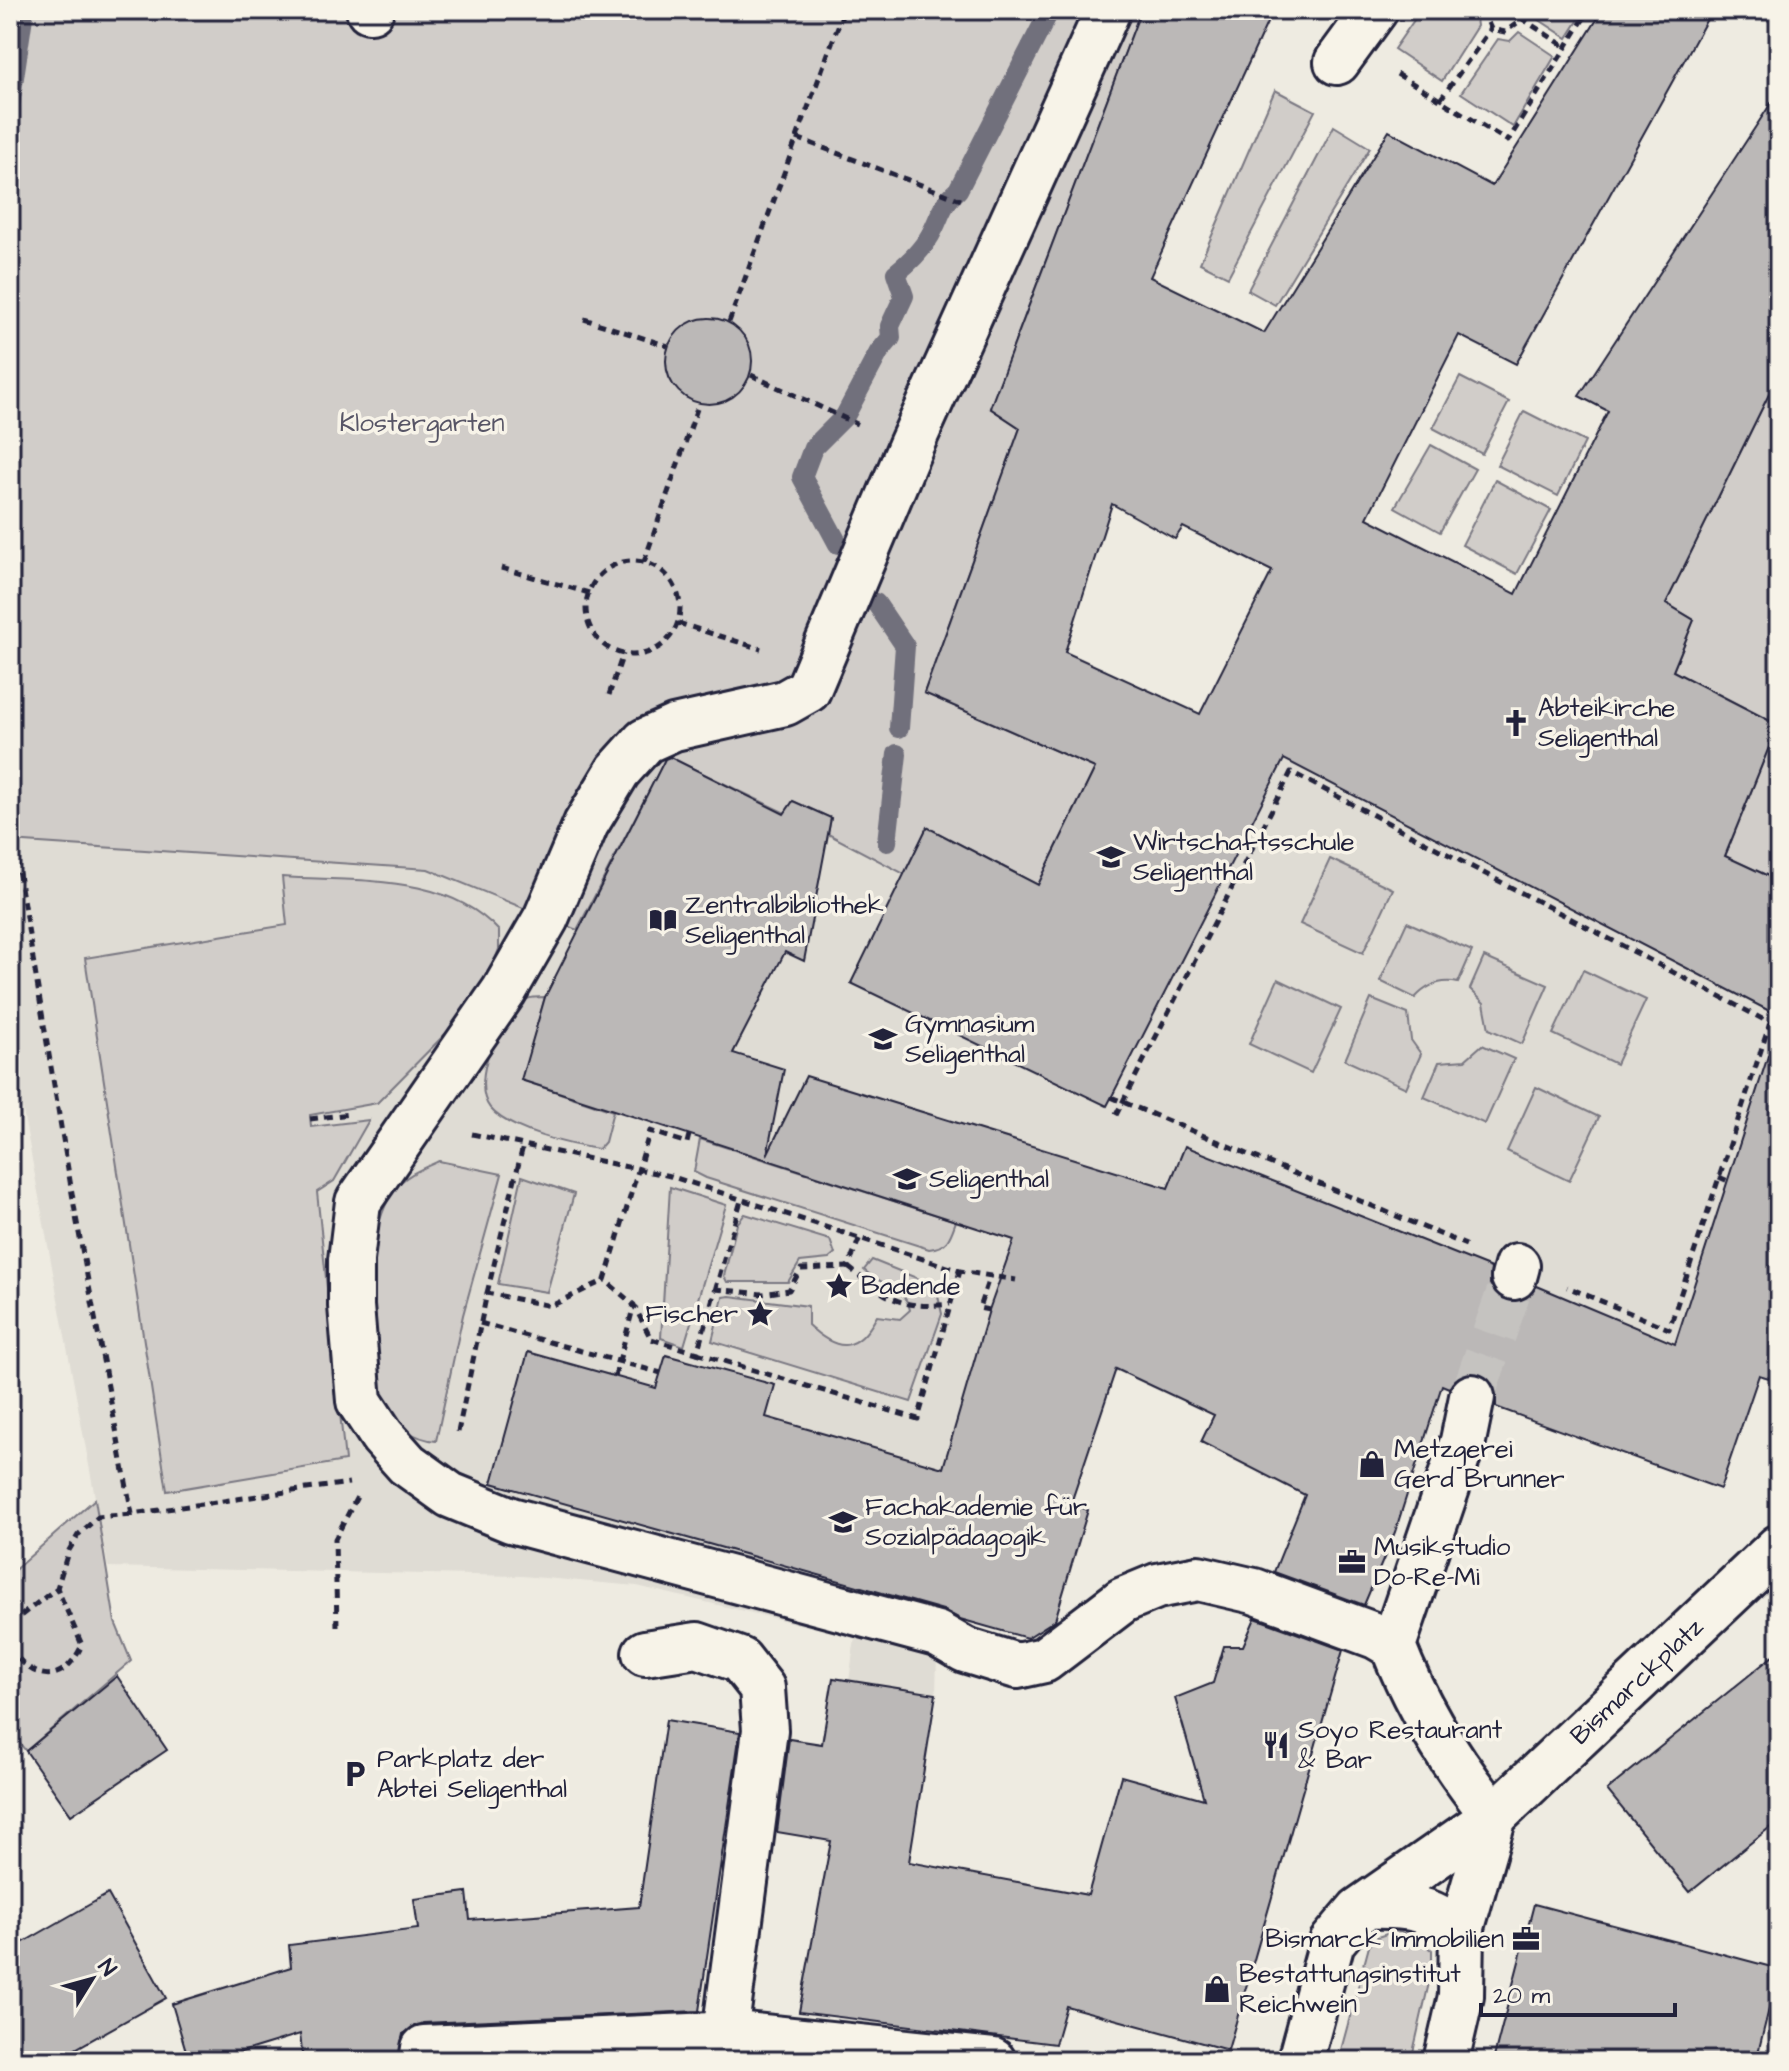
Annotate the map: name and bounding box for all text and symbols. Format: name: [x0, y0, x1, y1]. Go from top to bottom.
park label: Klostergarten: [340, 405, 505, 443]
place label: Abteikirche Seligenthal: [1538, 690, 1675, 758]
church icon: Abteikirche Seligenthal: [1501, 708, 1531, 738]
place label: Wirtschaftsschule Seligenthal: [1133, 824, 1355, 892]
school or university icon: Wirtschaftsschule Seligenthal: [1096, 842, 1126, 872]
place label: Zentralbibliothek Seligenthal: [685, 887, 884, 955]
library icon: Zentralbibliothek Seligenthal: [648, 905, 678, 935]
place label: Gymnasium Seligenthal: [905, 1006, 1035, 1074]
school or university icon: Gymnasium Seligenthal: [868, 1024, 898, 1054]
place label: Seligenthal: [929, 1161, 1049, 1199]
school or university icon: Seligenthal: [892, 1164, 922, 1194]
place label: Badende: [861, 1268, 961, 1304]
place icon: Badende: [824, 1271, 854, 1301]
place label: Fischer: [645, 1296, 738, 1332]
place icon: Fischer: [745, 1299, 775, 1329]
place label: Metzgerei Gerd Brunner: [1394, 1431, 1565, 1497]
shop icon: Metzgerei Gerd Brunner: [1357, 1449, 1387, 1479]
place label: Fachakademie für Sozialpädagogik: [865, 1489, 1087, 1557]
school or university icon: Fachakademie für Sozialpädagogik: [828, 1507, 858, 1537]
place label: Musikstudio Do-Re-Mi: [1374, 1529, 1511, 1595]
office icon: Musikstudio Do-Re-Mi: [1337, 1547, 1367, 1577]
street label: Bismarckplatz: [1562, 1609, 1711, 1753]
place label: Soyo Restaurant & Bar: [1298, 1712, 1503, 1778]
restaurant icon: Soyo Restaurant & Bar: [1261, 1730, 1291, 1760]
place label: Parkplatz der Abtei Seligenthal: [377, 1741, 567, 1809]
parking icon: Parkplatz der Abtei Seligenthal: [340, 1759, 370, 1789]
place label: Bismarck Immobilien: [1265, 1921, 1504, 1957]
office icon: Bismarck Immobilien: [1511, 1924, 1541, 1954]
north arrow: [52, 1939, 132, 2019]
text: N: [90, 1953, 123, 1983]
place label: Bestattungsinstitut Reichwein: [1239, 1956, 1461, 2022]
scale bar: [1481, 1967, 1675, 2017]
shop icon: Bestattungsinstitut Reichwein: [1202, 1974, 1232, 2004]
text: 20 m: [1493, 1979, 1550, 2013]

